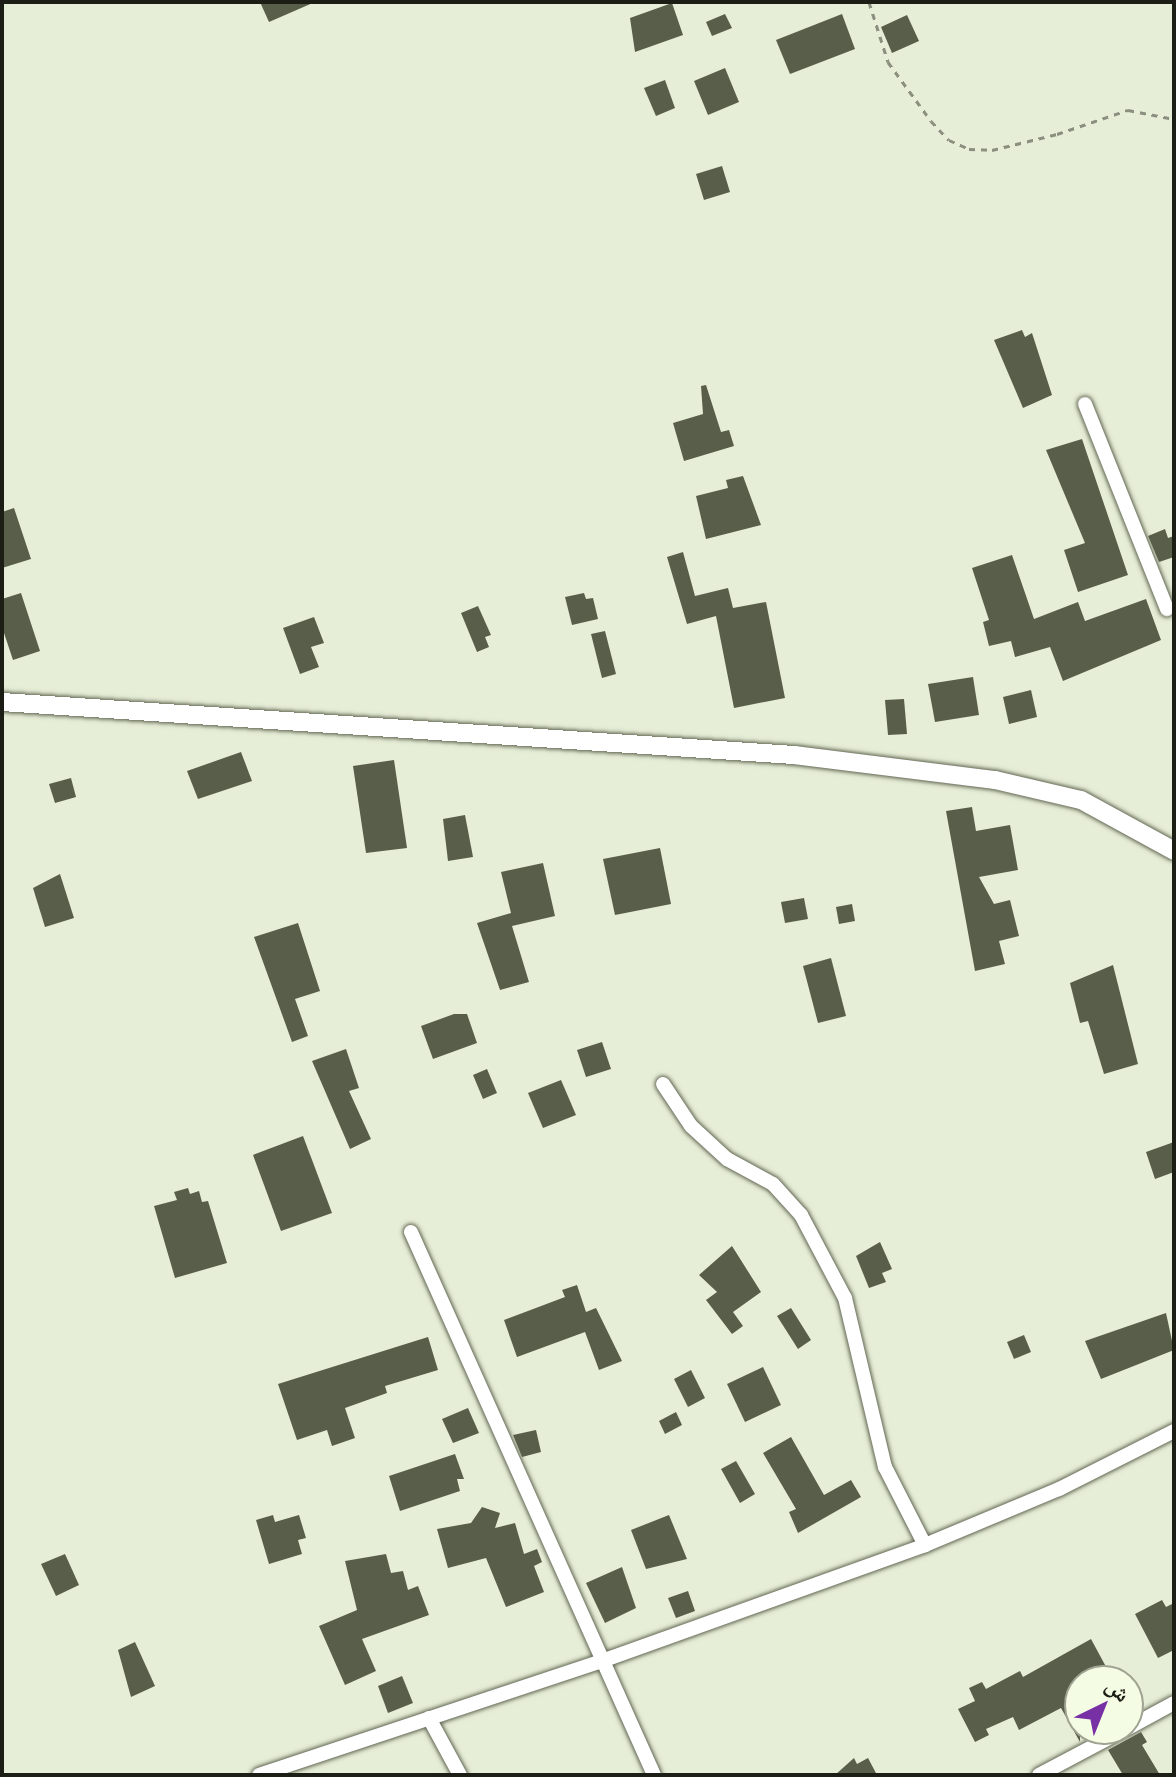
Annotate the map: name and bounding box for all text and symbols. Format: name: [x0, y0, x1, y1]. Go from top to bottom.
north arrow: [1064, 1665, 1144, 1745]
text: ش: [1100, 1670, 1138, 1708]

